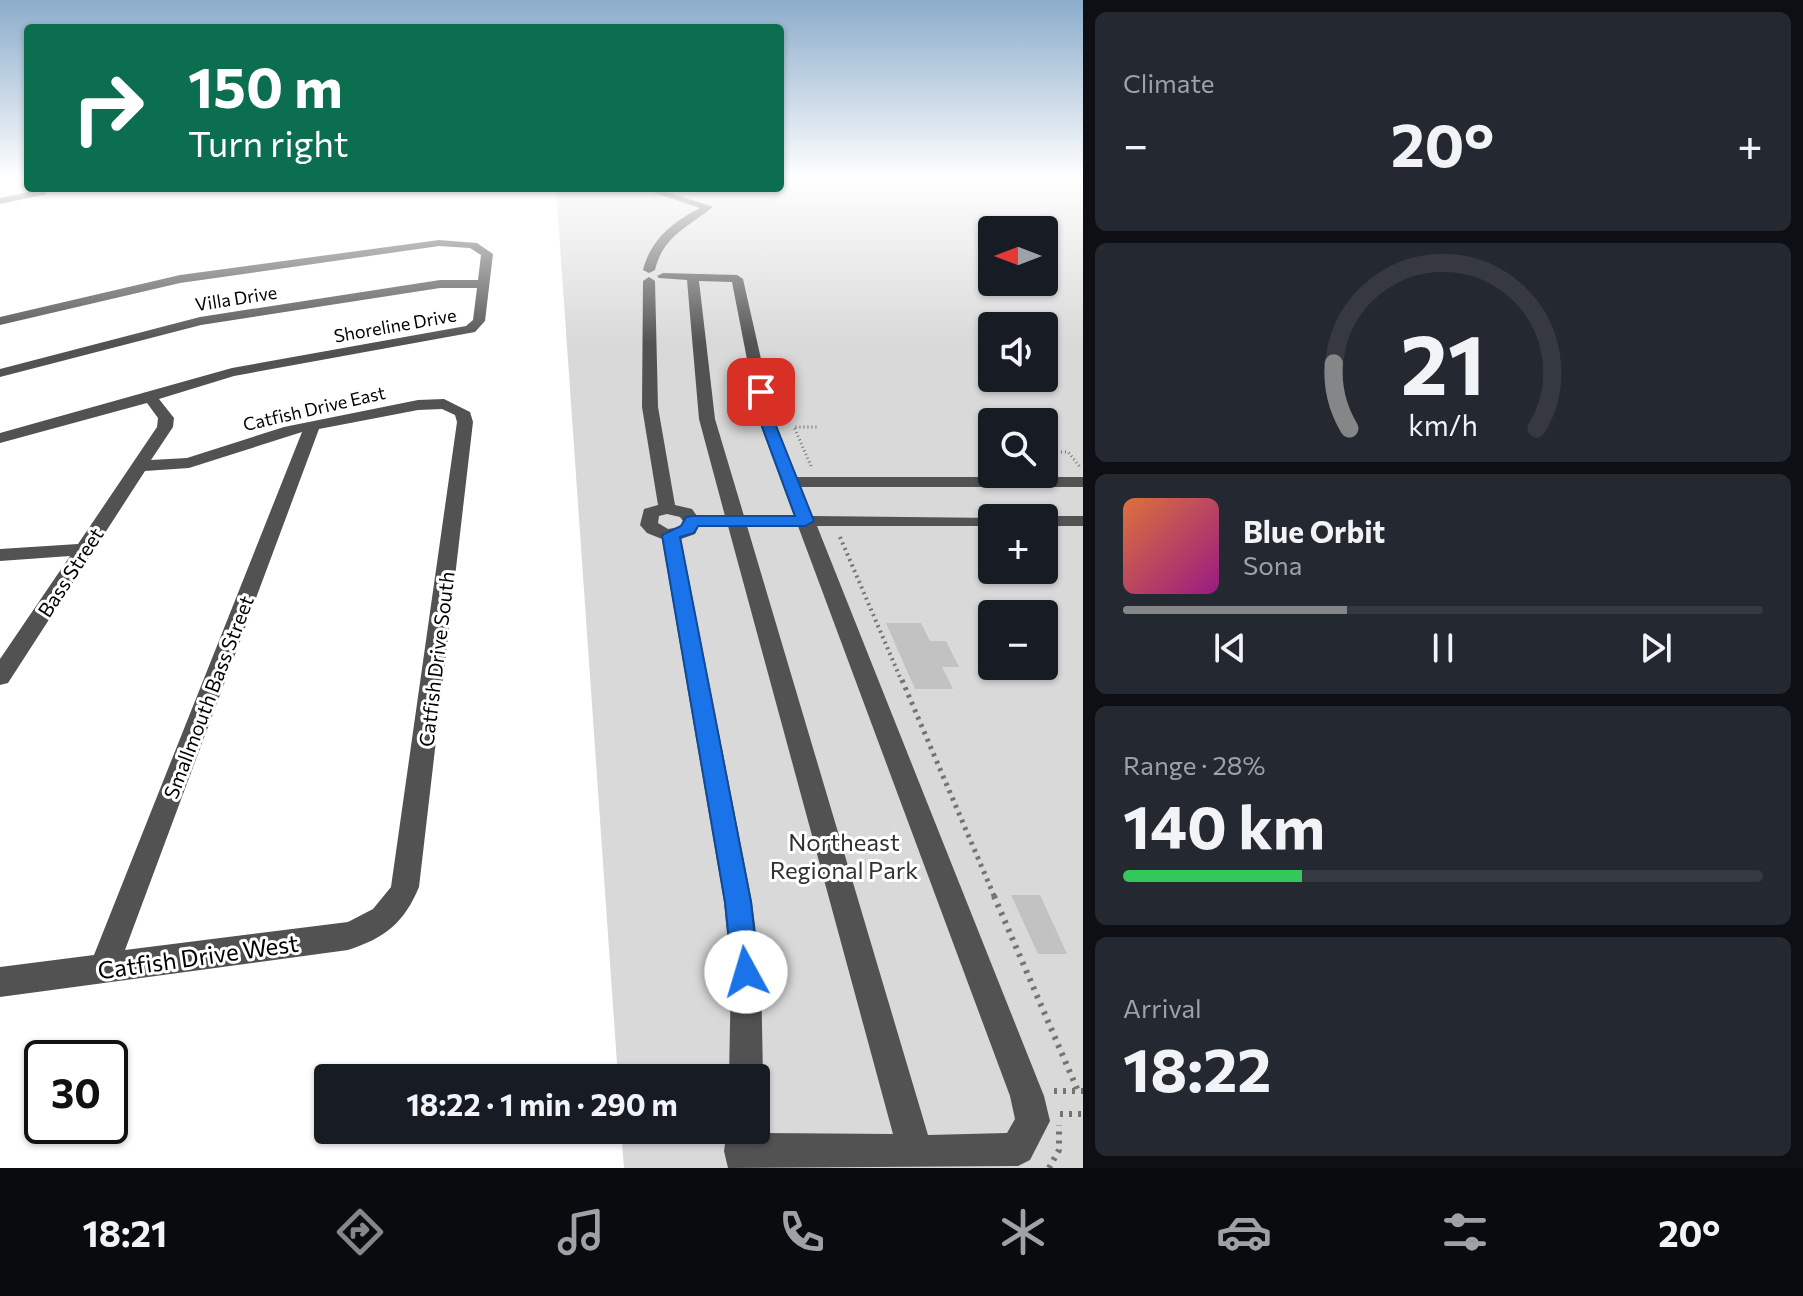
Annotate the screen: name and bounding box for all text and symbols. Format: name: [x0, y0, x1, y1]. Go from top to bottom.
text: 150 m: [188, 51, 343, 120]
icon: right: [56, 56, 160, 160]
text: Climate: [1123, 67, 1215, 98]
text: 20°: [1391, 106, 1494, 179]
text: −: [1123, 116, 1148, 170]
text: +: [1737, 116, 1763, 170]
text: Turn right: [188, 120, 349, 164]
north arrow: [978, 216, 1058, 296]
map controls: [978, 216, 1058, 680]
street label: Villa Drive: [194, 281, 278, 315]
street label: Shoreline Drive: [332, 303, 458, 347]
text: 21: [1401, 309, 1485, 411]
button: sound: [978, 312, 1058, 392]
pin: [727, 358, 795, 426]
icon: arrive: [739, 370, 783, 414]
street label: Catfish Drive East: [241, 381, 387, 435]
text: km/h: [1408, 407, 1478, 442]
button: search: [978, 408, 1058, 488]
button: +: [978, 504, 1058, 584]
text: Blue Orbit: [1243, 512, 1385, 549]
street label: Bass Street: [32, 523, 108, 621]
text: Sona: [1243, 549, 1302, 580]
street label: Catfish Drive South: [413, 570, 459, 748]
street label: Smallmouth Bass Street: [158, 592, 258, 802]
button: −: [978, 600, 1058, 680]
icon: previous: [1208, 626, 1252, 670]
icon: pause: [1421, 626, 1465, 670]
icon: next: [1634, 626, 1678, 670]
text: Range · 28%: [1123, 749, 1266, 780]
text: 140 km: [1123, 788, 1325, 861]
park label: Northeast Regional Park: [770, 827, 918, 884]
street label: Catfish Drive West: [96, 928, 300, 984]
position arrow: [704, 930, 788, 1014]
text: Arrival: [1123, 992, 1202, 1023]
text: 18:22: [1123, 1031, 1271, 1104]
speed limit sign: 30: [24, 1040, 128, 1144]
text: 18:22 · 1 min · 290 m: [406, 1085, 678, 1122]
icon: directions: [332, 1204, 388, 1260]
icon: music: [553, 1204, 609, 1260]
icon: phone: [774, 1204, 830, 1260]
icon: climate: [995, 1204, 1051, 1260]
icon: car: [1216, 1204, 1272, 1260]
icon: filters: [1437, 1204, 1493, 1260]
text: 18:21: [82, 1210, 167, 1254]
text: 20°: [1658, 1210, 1720, 1254]

